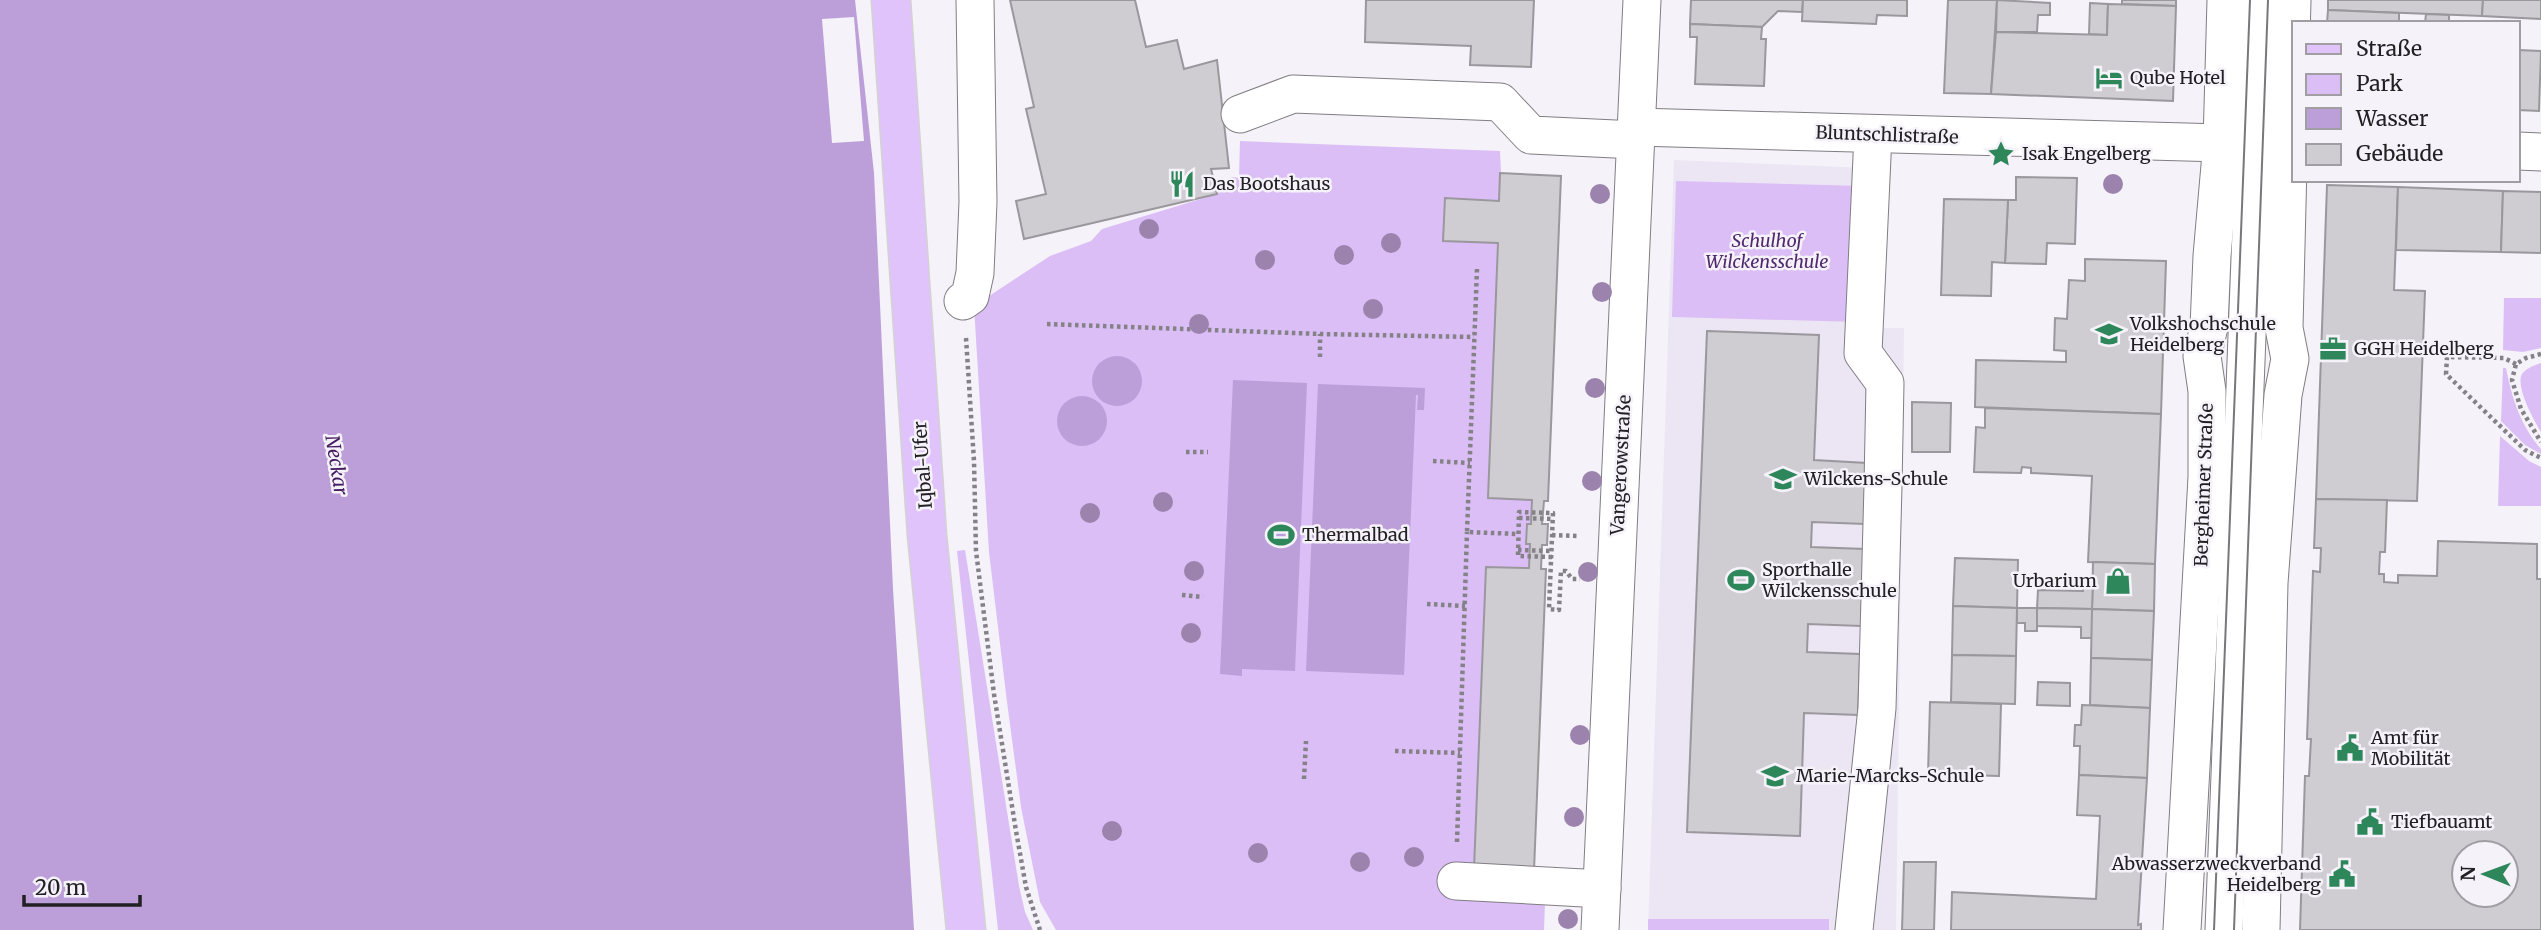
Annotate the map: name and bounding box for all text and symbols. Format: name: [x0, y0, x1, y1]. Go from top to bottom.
legend: [2292, 21, 2520, 182]
text: Straße: [2356, 35, 2422, 62]
hotel icon: Qube Hotel: [2094, 63, 2124, 93]
place label: Qube Hotel: [2130, 66, 2226, 89]
text: Park: [2356, 70, 2403, 97]
text: Wasser: [2355, 105, 2428, 132]
street label: Bluntschlistraße: [1815, 121, 1959, 148]
place icon: Isak Engelberg: [1986, 139, 2016, 169]
text: Gebäude: [2356, 140, 2443, 167]
place label: Isak Engelberg: [2022, 142, 2151, 165]
restaurant icon: Das Bootshaus: [1167, 169, 1197, 199]
place label: Das Bootshaus: [1203, 172, 1331, 195]
park label: Schulhof Wilckensschule: [1705, 229, 1829, 273]
place label: Volkshochschule Heidelberg: [2129, 312, 2276, 356]
school or university icon: Volkshochschule Heidelberg: [2094, 319, 2124, 349]
office icon: GGH Heidelberg: [2318, 334, 2348, 364]
place label: GGH Heidelberg: [2354, 337, 2494, 360]
street label: Vangerowstraße: [1605, 394, 1636, 537]
street label: Bergheimer Straße: [2189, 403, 2218, 567]
street label: Iqbal-Ufer: [908, 420, 937, 510]
water label: Neckar: [320, 433, 354, 497]
school or university icon: Wilckens-Schule: [1768, 464, 1798, 494]
place label: Wilckens-Schule: [1803, 467, 1948, 490]
sports icon: Thermalbad: [1266, 520, 1296, 550]
place label: Thermalbad: [1302, 523, 1409, 546]
place label: Sporthalle Wilckensschule: [1761, 558, 1897, 602]
sports icon: Sporthalle Wilckensschule: [1726, 565, 1756, 595]
shop icon: Urbarium: [2103, 566, 2133, 596]
place label: Urbarium: [2013, 569, 2097, 592]
place label: Amt für Mobilität: [2370, 726, 2451, 770]
public building icon: Amt für Mobilität: [2335, 733, 2365, 763]
school or university icon: Marie-Marcks-Schule: [1760, 761, 1790, 791]
place label: Marie-Marcks-Schule: [1796, 764, 1984, 787]
public building icon: Tiefbauamt: [2355, 807, 2385, 837]
place label: Tiefbauamt: [2391, 810, 2492, 833]
north arrow: [2450, 839, 2520, 909]
place label: Abwasserzweckverband Heidelberg: [2111, 852, 2321, 896]
public building icon: Abwasserzweckverband Heidelberg: [2327, 859, 2357, 889]
scale bar: [24, 864, 140, 908]
text: N: [2456, 866, 2480, 881]
text: 20 m: [35, 874, 87, 901]

